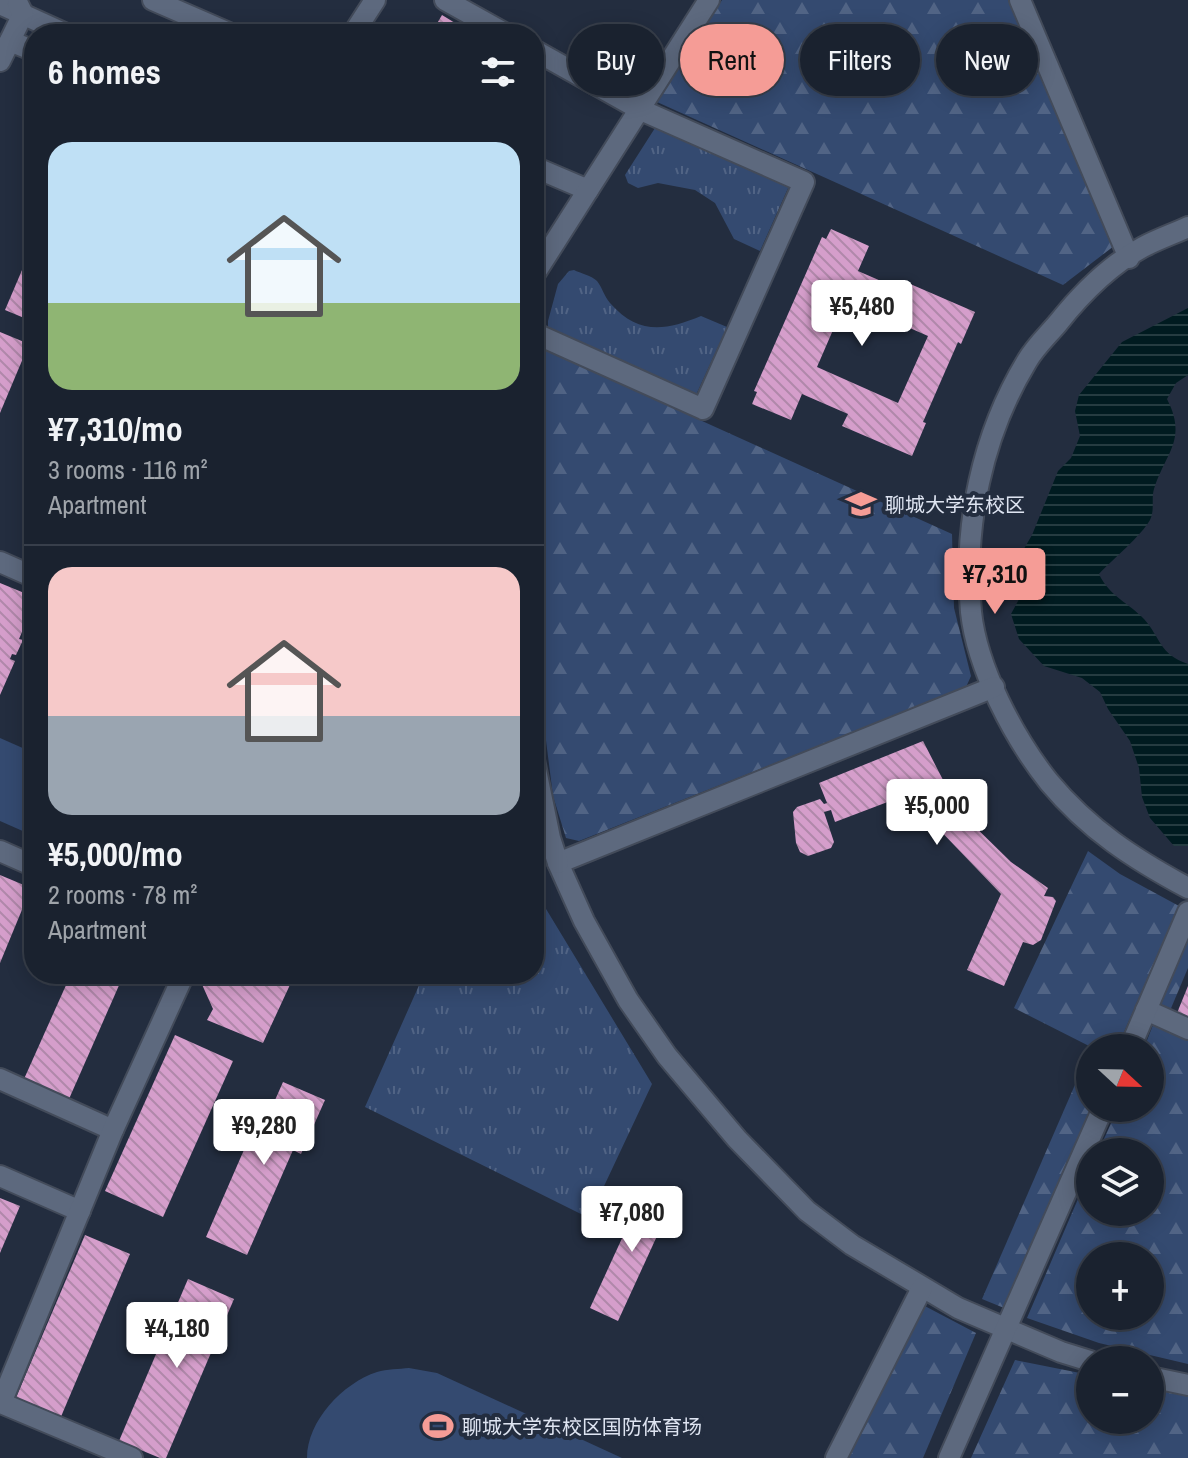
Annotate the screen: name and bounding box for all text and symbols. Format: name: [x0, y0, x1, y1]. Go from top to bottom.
chip: Buy: [568, 24, 664, 96]
chip: Rent: [680, 24, 784, 96]
chip: Filters: [800, 24, 920, 96]
chip: New: [936, 24, 1038, 96]
text: 6 homes: [48, 49, 161, 95]
icon: filters: [476, 50, 520, 94]
icon: home: [212, 194, 356, 338]
pin: ¥5,480: [797, 280, 927, 348]
text: ¥5,480: [829, 288, 895, 323]
text: ¥7,310/mo: [48, 406, 183, 452]
text: 3 rooms · 116 m²: [48, 452, 208, 487]
text: Apartment: [48, 487, 146, 522]
school or university icon: 聊城大学东校区: [844, 487, 878, 521]
place label: 聊城大学东校区: [885, 491, 1025, 518]
pin: ¥7,310: [930, 548, 1060, 616]
text: ¥7,310: [962, 556, 1028, 591]
icon: home: [212, 619, 356, 763]
pin: ¥5,000: [872, 779, 1002, 847]
text: ¥5,000: [904, 787, 970, 822]
text: ¥5,000/mo: [48, 831, 183, 877]
text: 2 rooms · 78 m²: [48, 877, 197, 912]
text: Apartment: [48, 912, 146, 947]
north arrow: [1076, 1034, 1164, 1122]
map controls: [1076, 1034, 1164, 1434]
pin: ¥9,280: [199, 1099, 329, 1167]
text: ¥9,280: [231, 1107, 297, 1142]
button: layers: [1076, 1138, 1164, 1226]
pin: ¥7,080: [567, 1186, 697, 1254]
text: ¥7,080: [599, 1194, 665, 1229]
button: +: [1076, 1242, 1164, 1330]
pin: ¥4,180: [112, 1302, 242, 1370]
text: ¥4,180: [144, 1310, 210, 1345]
button: −: [1076, 1346, 1164, 1434]
sports icon: 聊城大学东校区国防体育场: [421, 1409, 455, 1443]
place label: 聊城大学东校区国防体育场: [462, 1413, 702, 1440]

